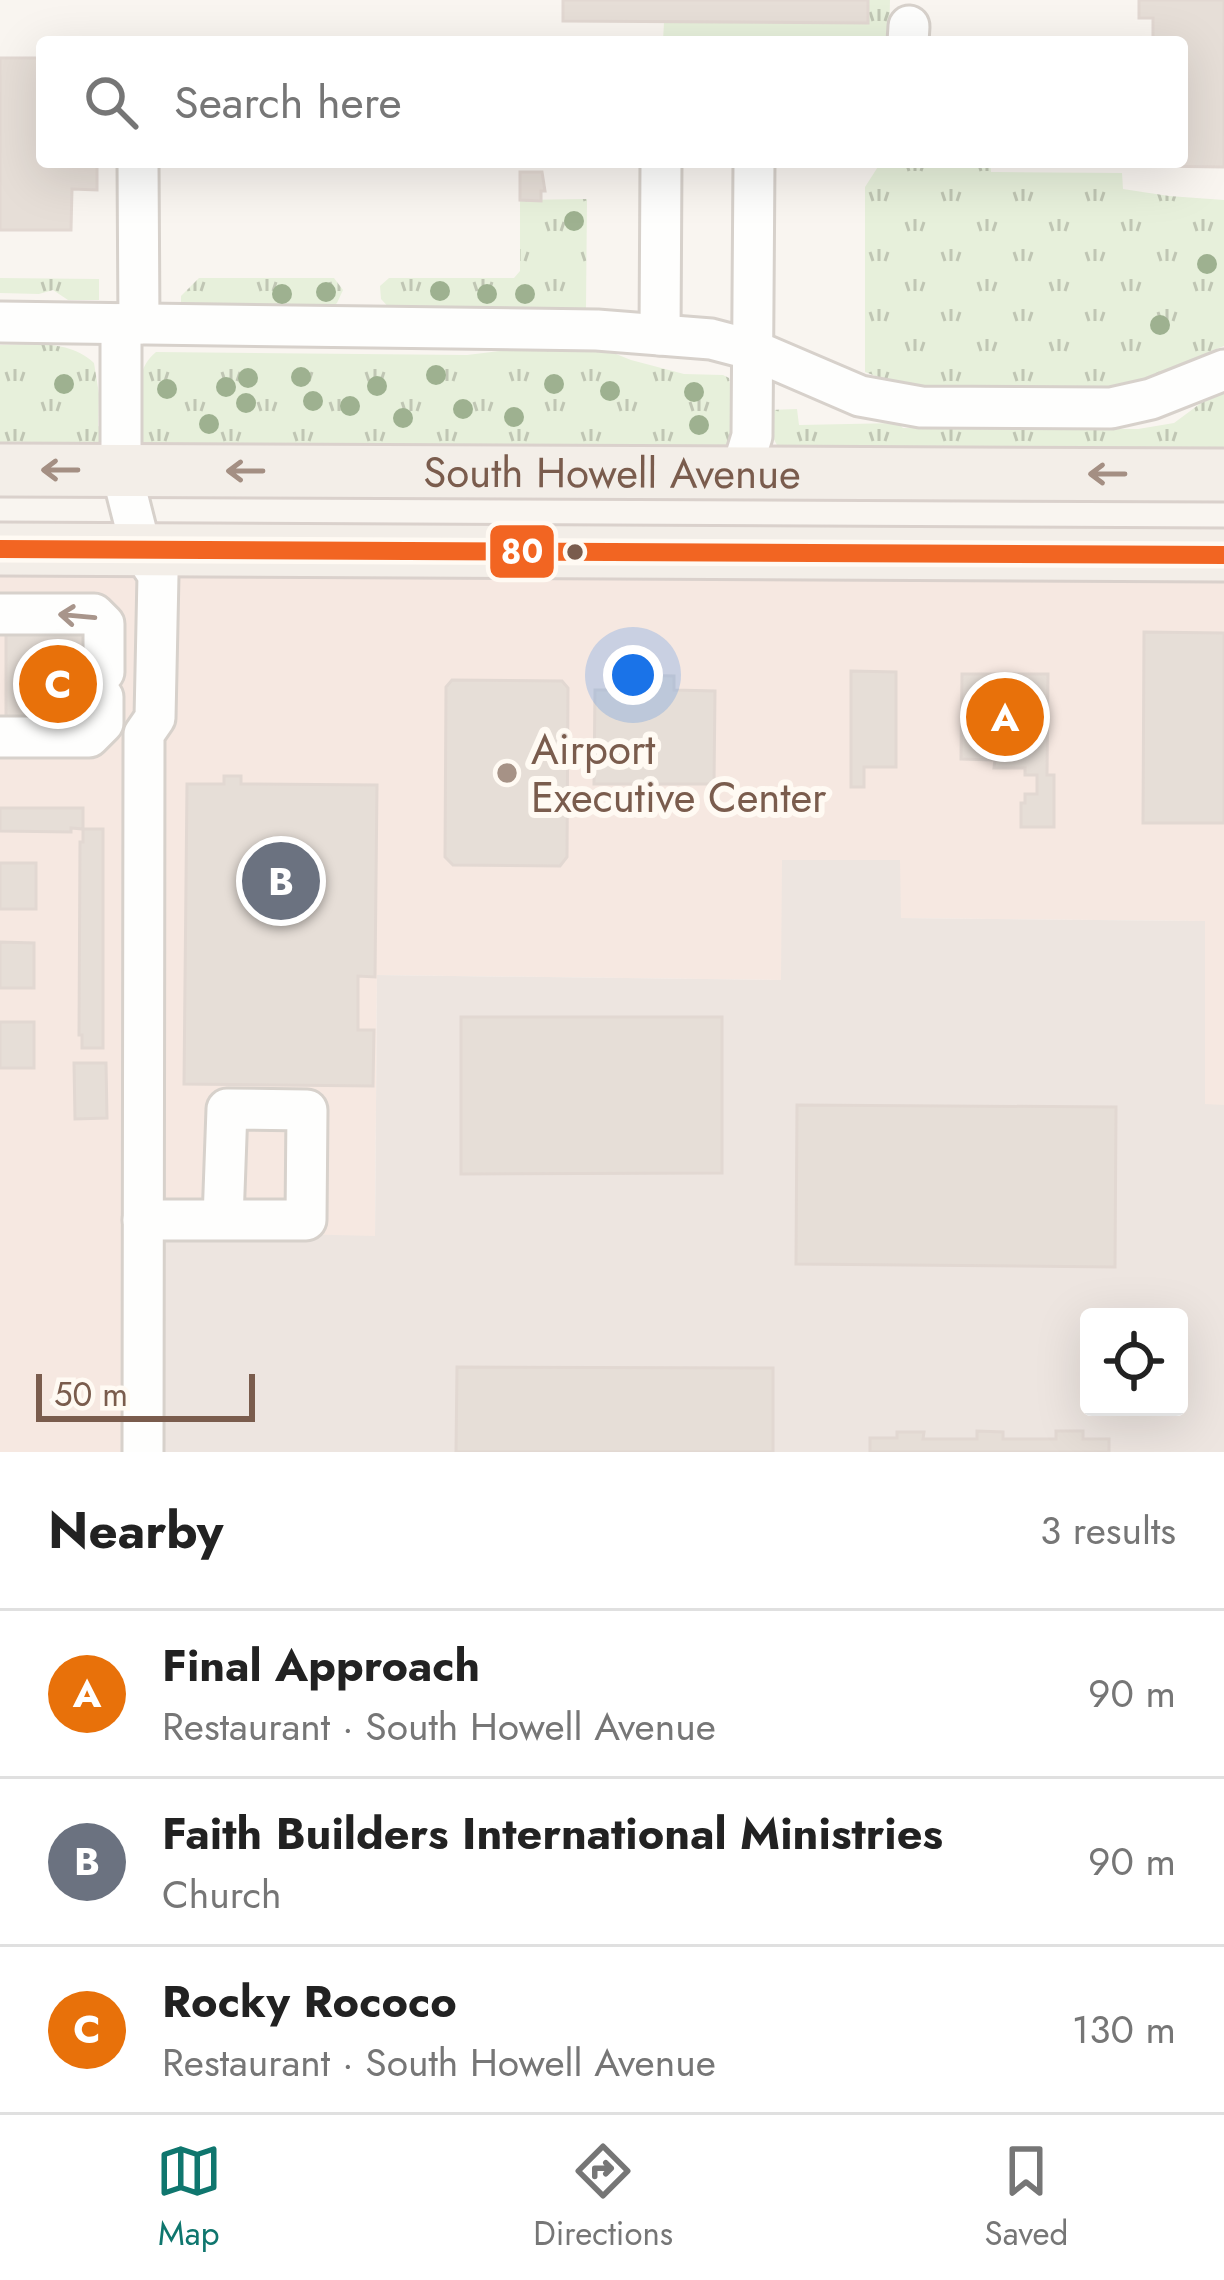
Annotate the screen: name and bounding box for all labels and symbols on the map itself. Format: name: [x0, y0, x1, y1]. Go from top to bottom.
street label: South Howell Avenue: [423, 442, 801, 504]
one-way arrow: [41, 459, 80, 481]
one-way arrow: [226, 460, 265, 482]
one-way arrow: [1088, 463, 1127, 486]
line badge: 80: [488, 523, 556, 580]
text: 80: [501, 528, 543, 575]
unlabelled marker: [564, 541, 586, 563]
one-way arrow: [59, 604, 98, 627]
pin: C: [19, 639, 97, 729]
your location: [603, 645, 663, 705]
pin: A: [966, 672, 1044, 762]
place label: Airport Executive Center: [531, 719, 827, 828]
marker: Airport Executive Center: [494, 760, 520, 786]
pin: B: [242, 836, 320, 926]
scale bar: [36, 1368, 255, 1421]

